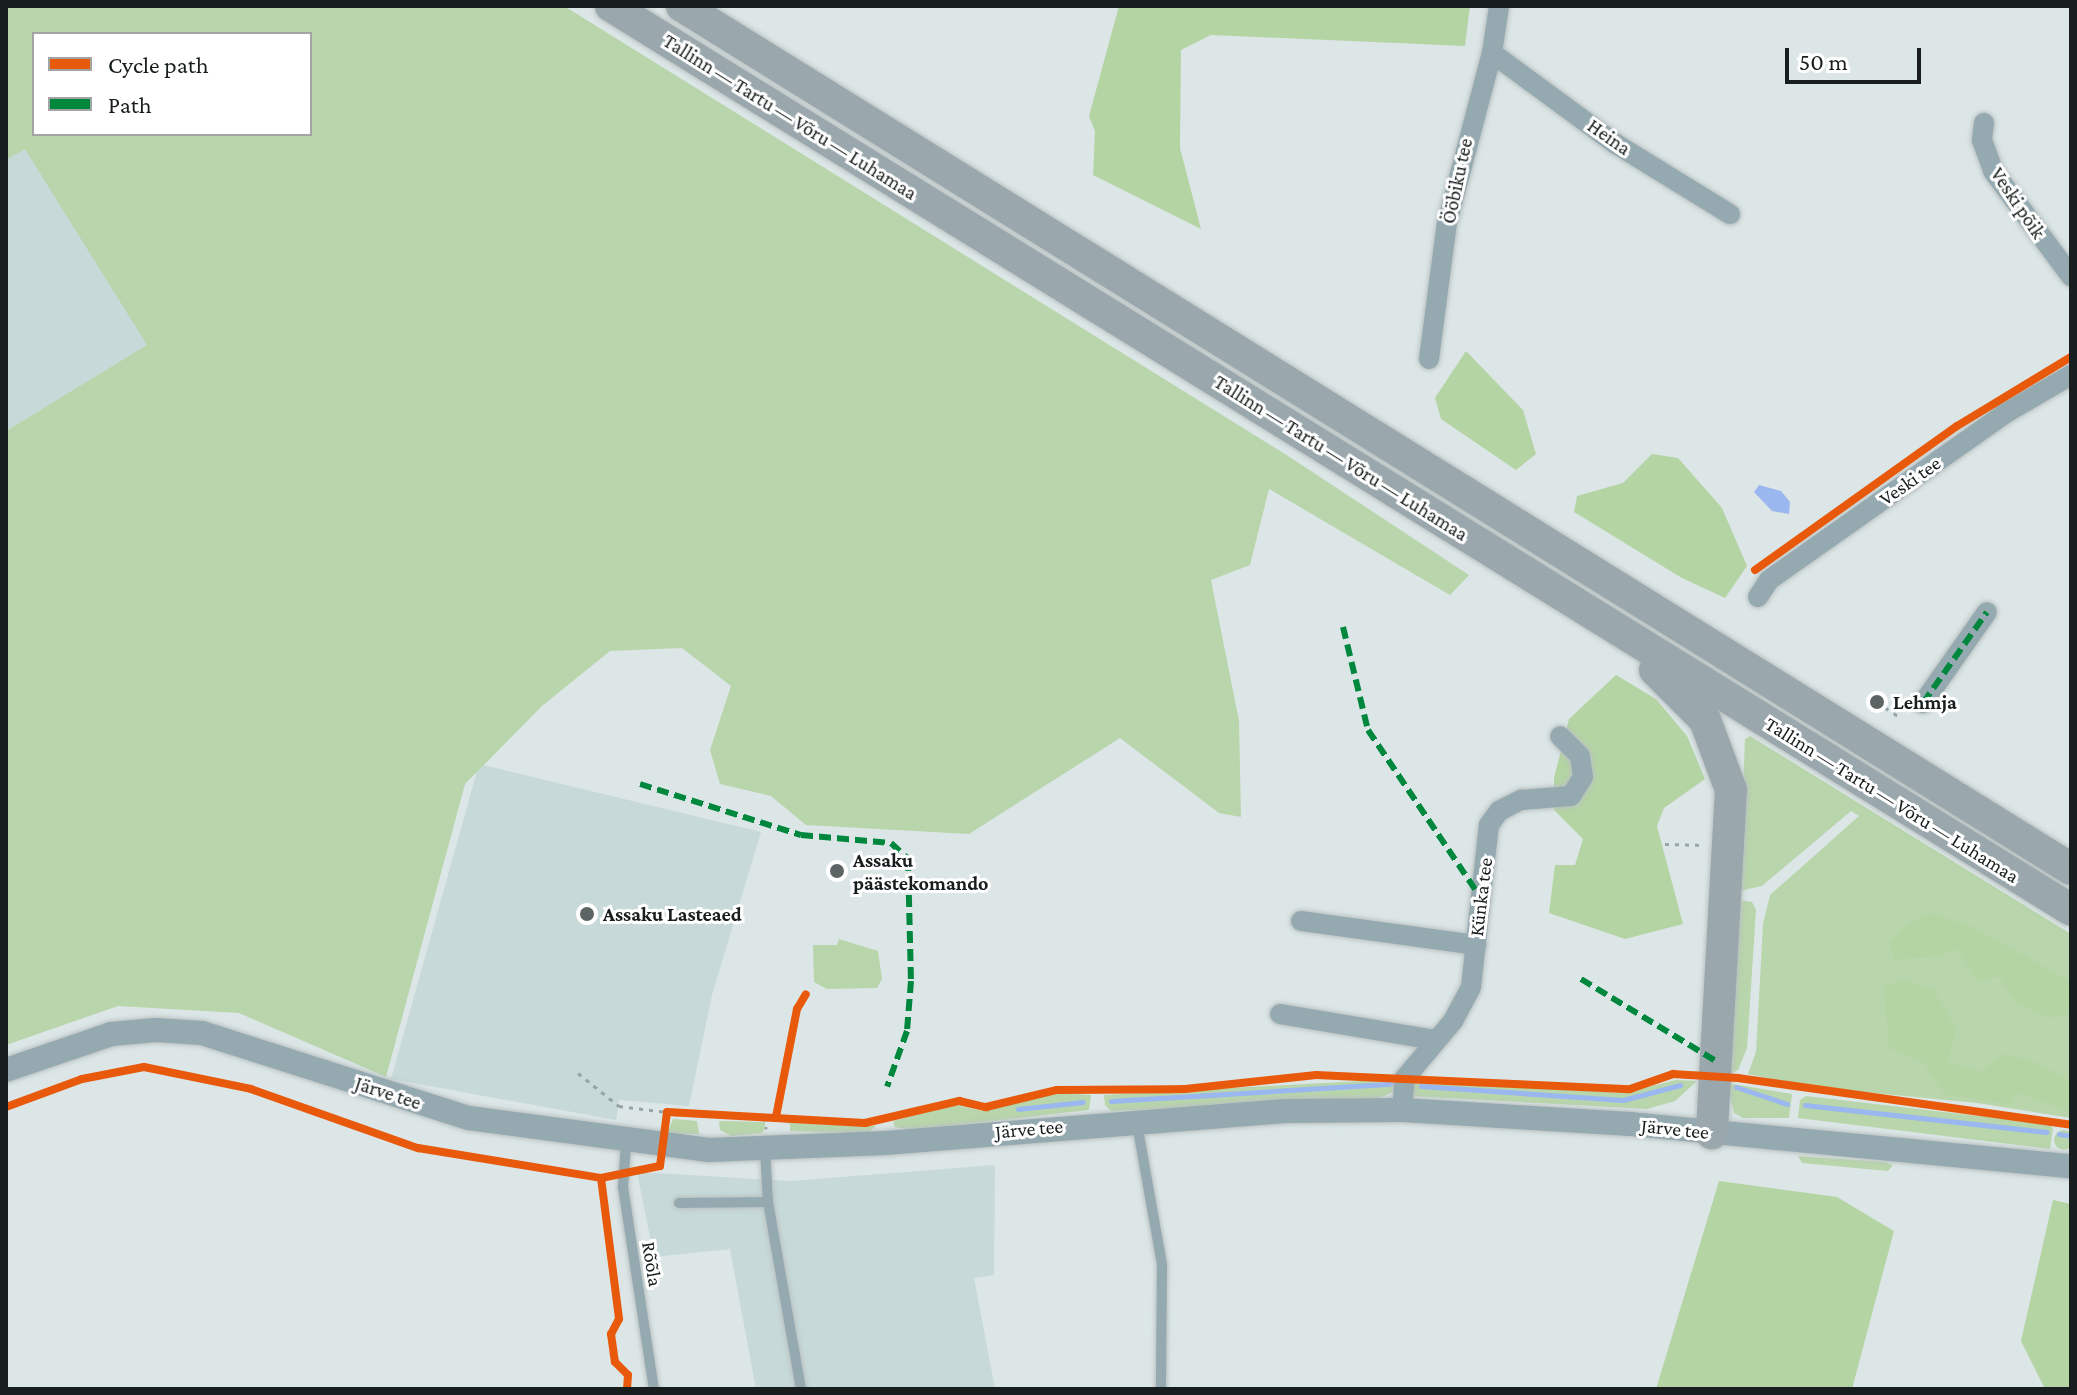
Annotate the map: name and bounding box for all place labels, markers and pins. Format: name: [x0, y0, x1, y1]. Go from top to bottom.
place label: Lehmja: [1893, 690, 1957, 714]
marker: Lehmja: [1868, 693, 1886, 711]
place label: Assaku päästekomando: [853, 848, 988, 895]
marker: Assaku päästekomando: [828, 862, 846, 880]
place label: Assaku Lasteaed: [603, 902, 742, 926]
marker: Assaku Lasteaed: [578, 905, 596, 923]

